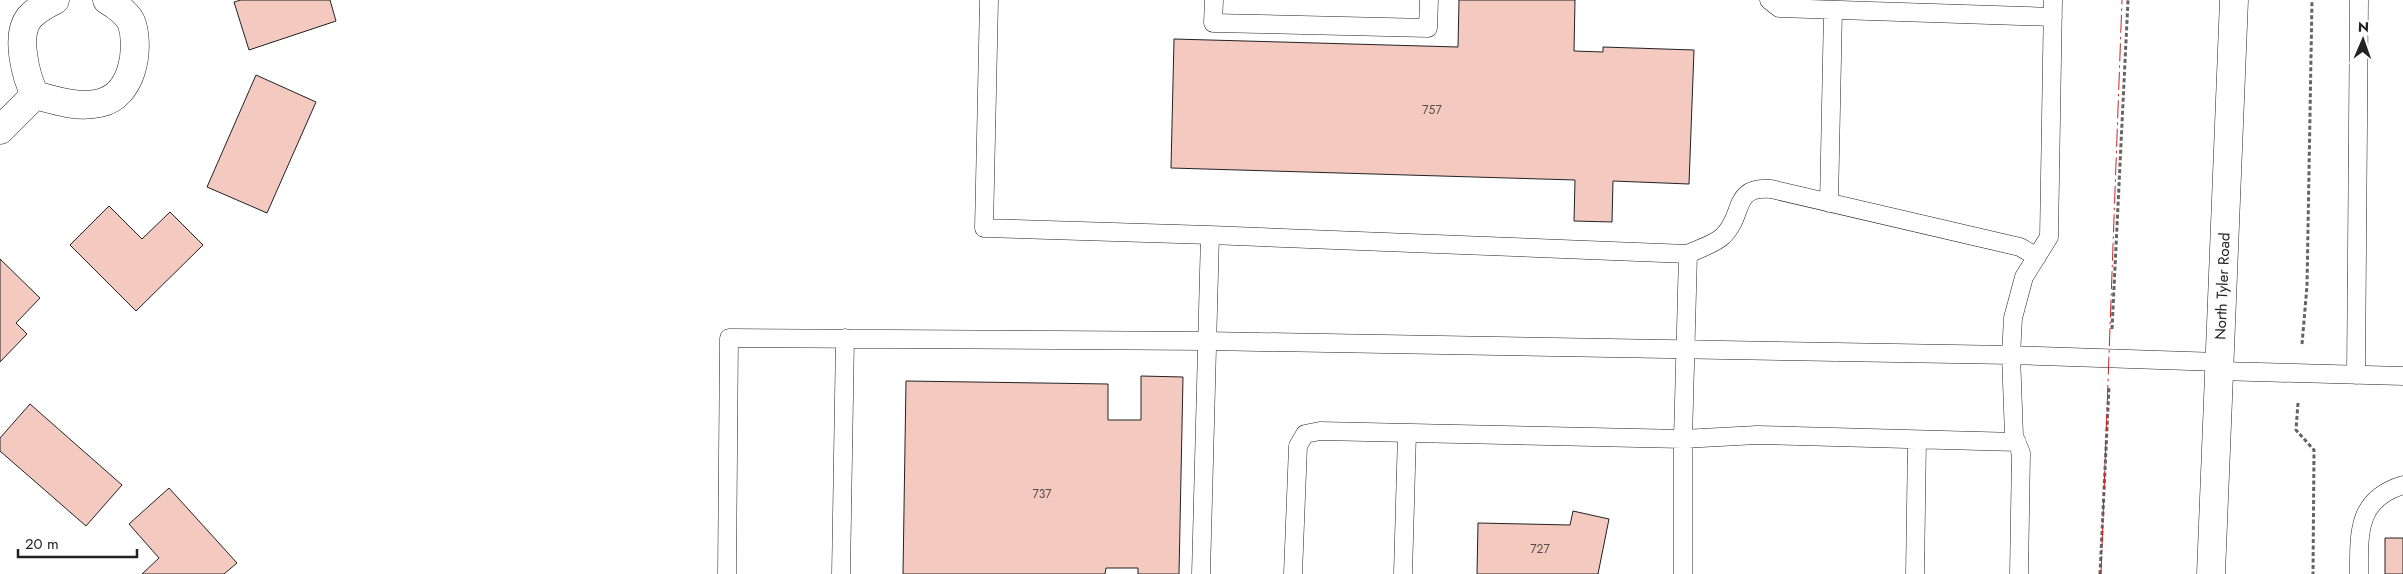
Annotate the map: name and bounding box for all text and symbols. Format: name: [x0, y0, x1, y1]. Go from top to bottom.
north arrow: [2338, 15, 2388, 65]
text: N: [2358, 17, 2369, 37]
house number: 757: [1422, 101, 1442, 119]
street label: North Tyler Road: [2209, 232, 2236, 340]
house number: 737: [1033, 485, 1052, 503]
scale bar: [18, 526, 136, 558]
text: 20 m: [25, 533, 59, 555]
house number: 727: [1530, 540, 1550, 558]

